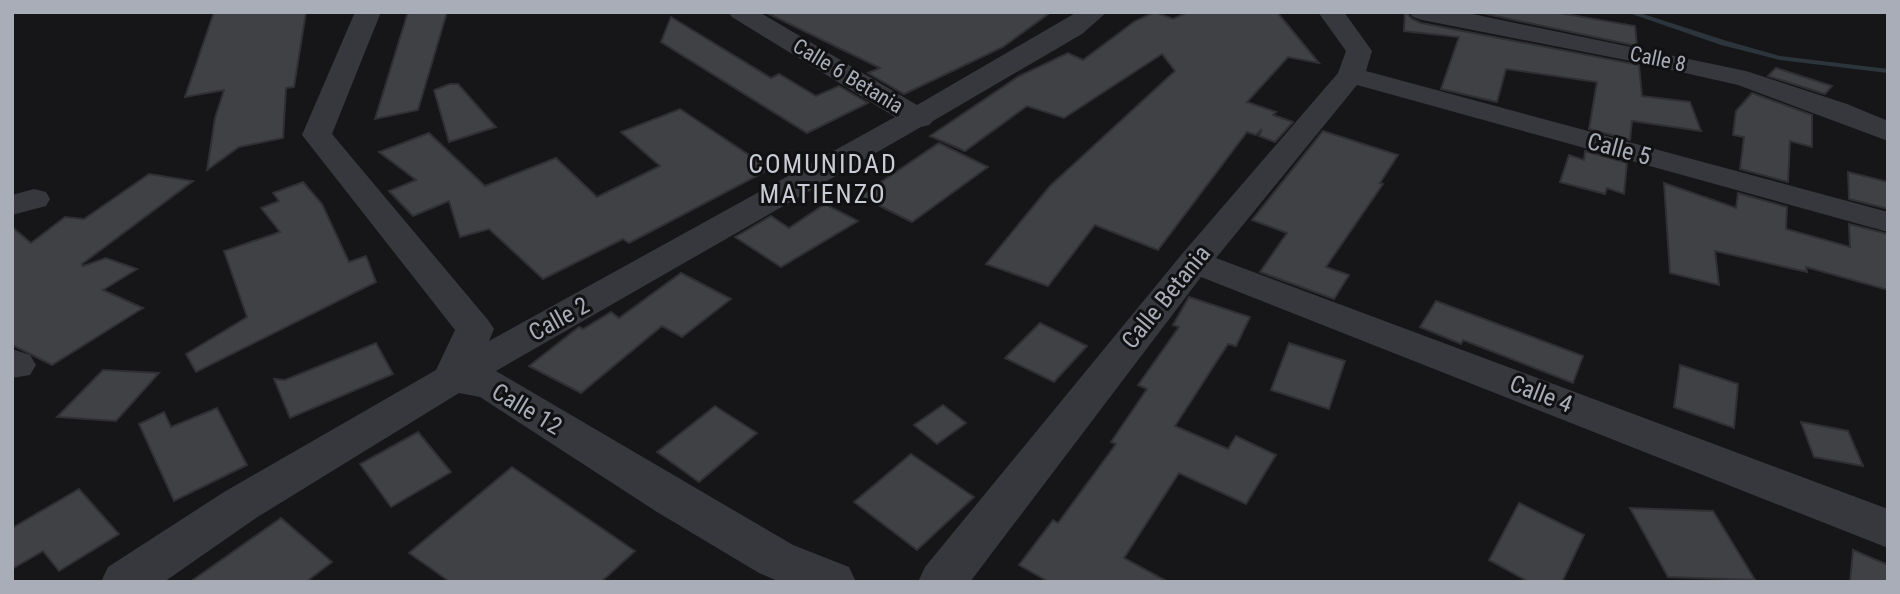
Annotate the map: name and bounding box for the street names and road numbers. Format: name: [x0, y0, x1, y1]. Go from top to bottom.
street label: Calle 6 Betania: [789, 34, 907, 118]
street label: Calle 8: [1628, 41, 1688, 77]
street label: Calle 5: [1584, 127, 1654, 171]
street label: Calle Betania: [1116, 240, 1216, 354]
street label: Calle 2: [524, 291, 594, 347]
street label: Calle 4: [1506, 369, 1576, 419]
street label: Calle 12: [487, 377, 567, 441]

